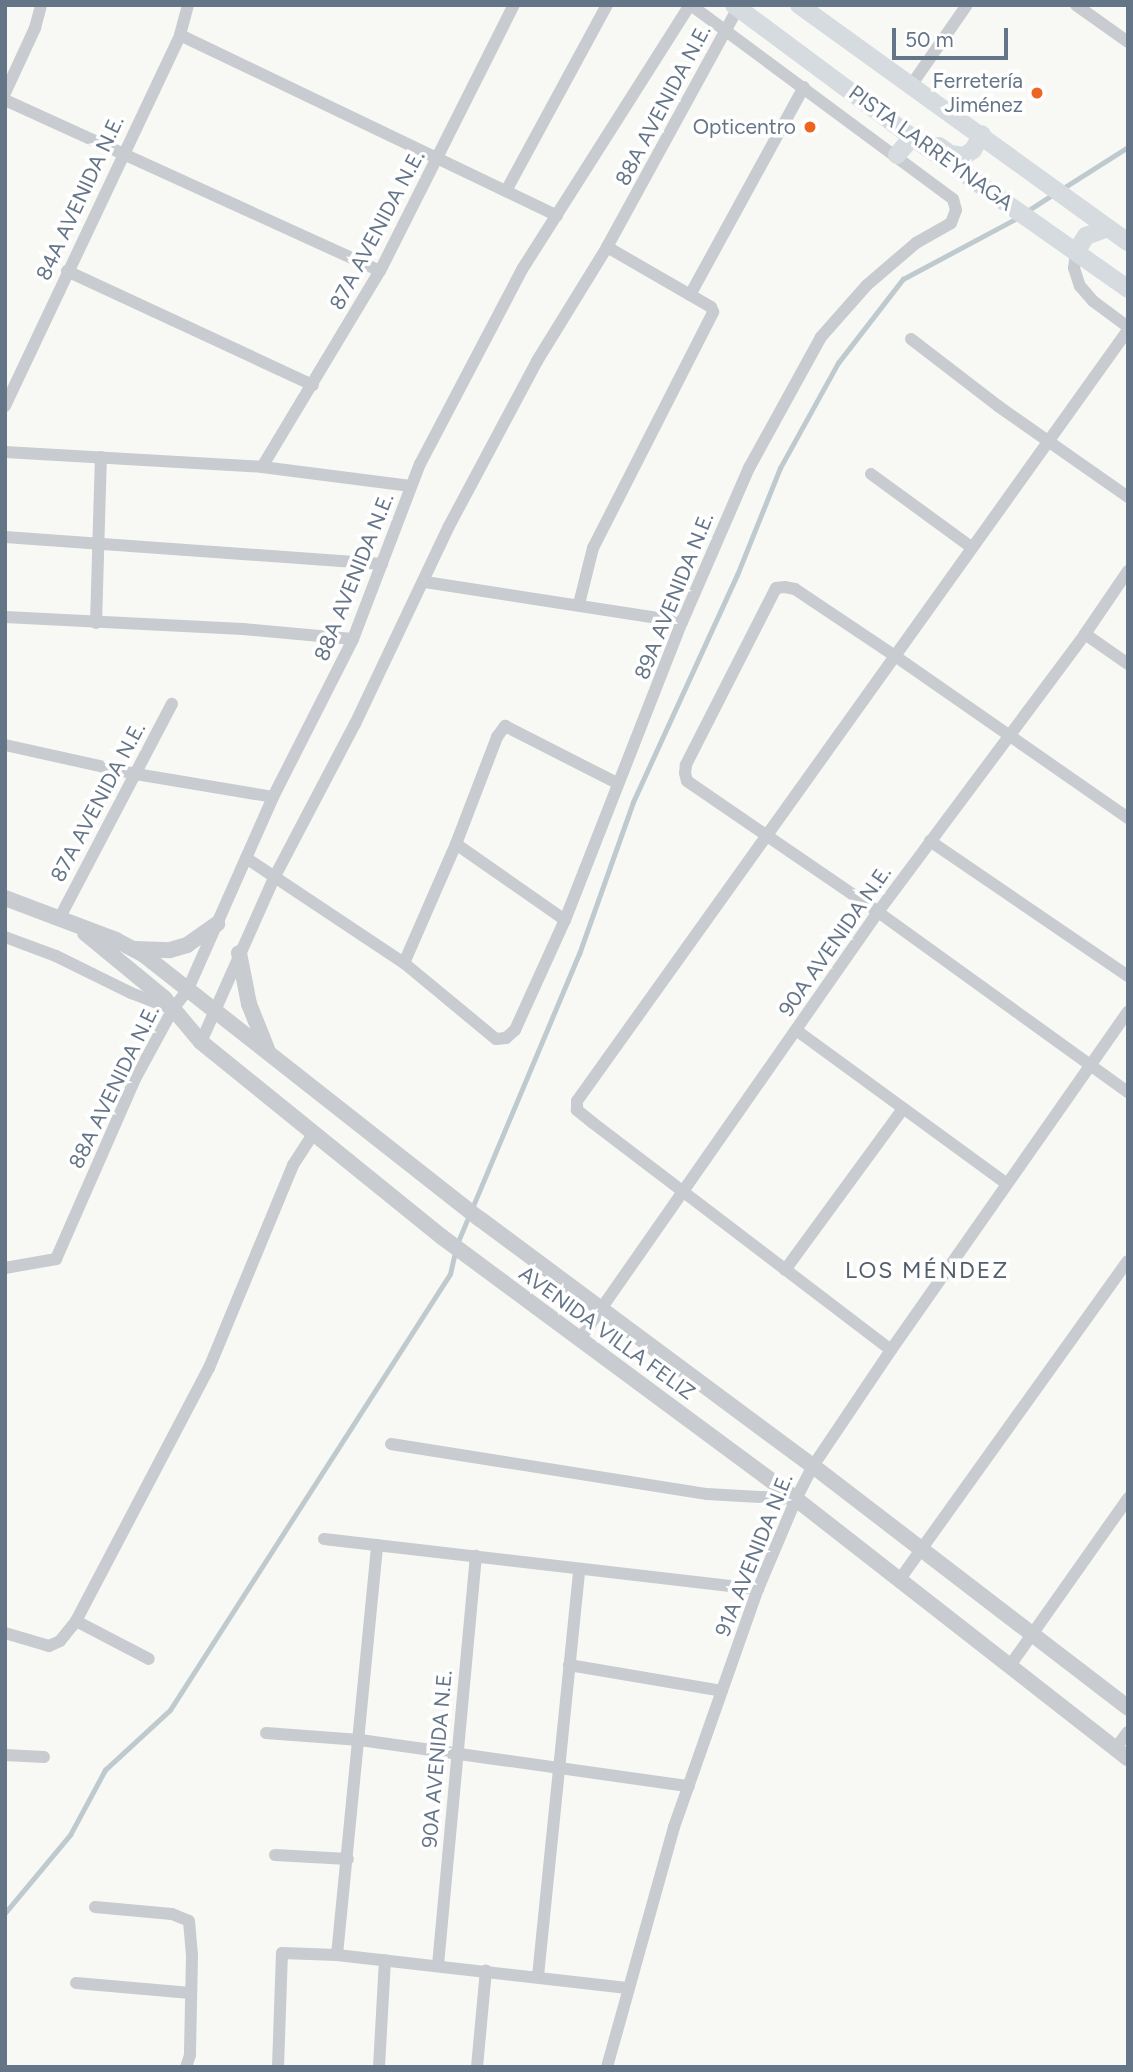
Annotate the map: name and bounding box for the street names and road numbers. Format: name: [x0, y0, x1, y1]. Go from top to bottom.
street label: 88A AVENIDA N.E.: [610, 20, 716, 190]
street label: PISTA LARREYNAGA: [844, 80, 1018, 216]
street label: 84A AVENIDA N.E.: [31, 112, 129, 284]
street label: 87A AVENIDA N.E.: [324, 146, 430, 314]
street label: 88A AVENIDA N.E.: [309, 489, 399, 665]
street label: 89A AVENIDA N.E.: [629, 509, 719, 683]
street label: 87A AVENIDA N.E.: [45, 718, 151, 886]
street label: 90A AVENIDA N.E.: [774, 861, 896, 1021]
street label: 88A AVENIDA N.E.: [64, 1001, 164, 1173]
street label: AVENIDA VILLA FELIZ: [514, 1261, 700, 1405]
street label: 91A AVENIDA N.E.: [710, 1470, 798, 1640]
street label: 90A AVENIDA N.E.: [417, 1669, 457, 1849]

